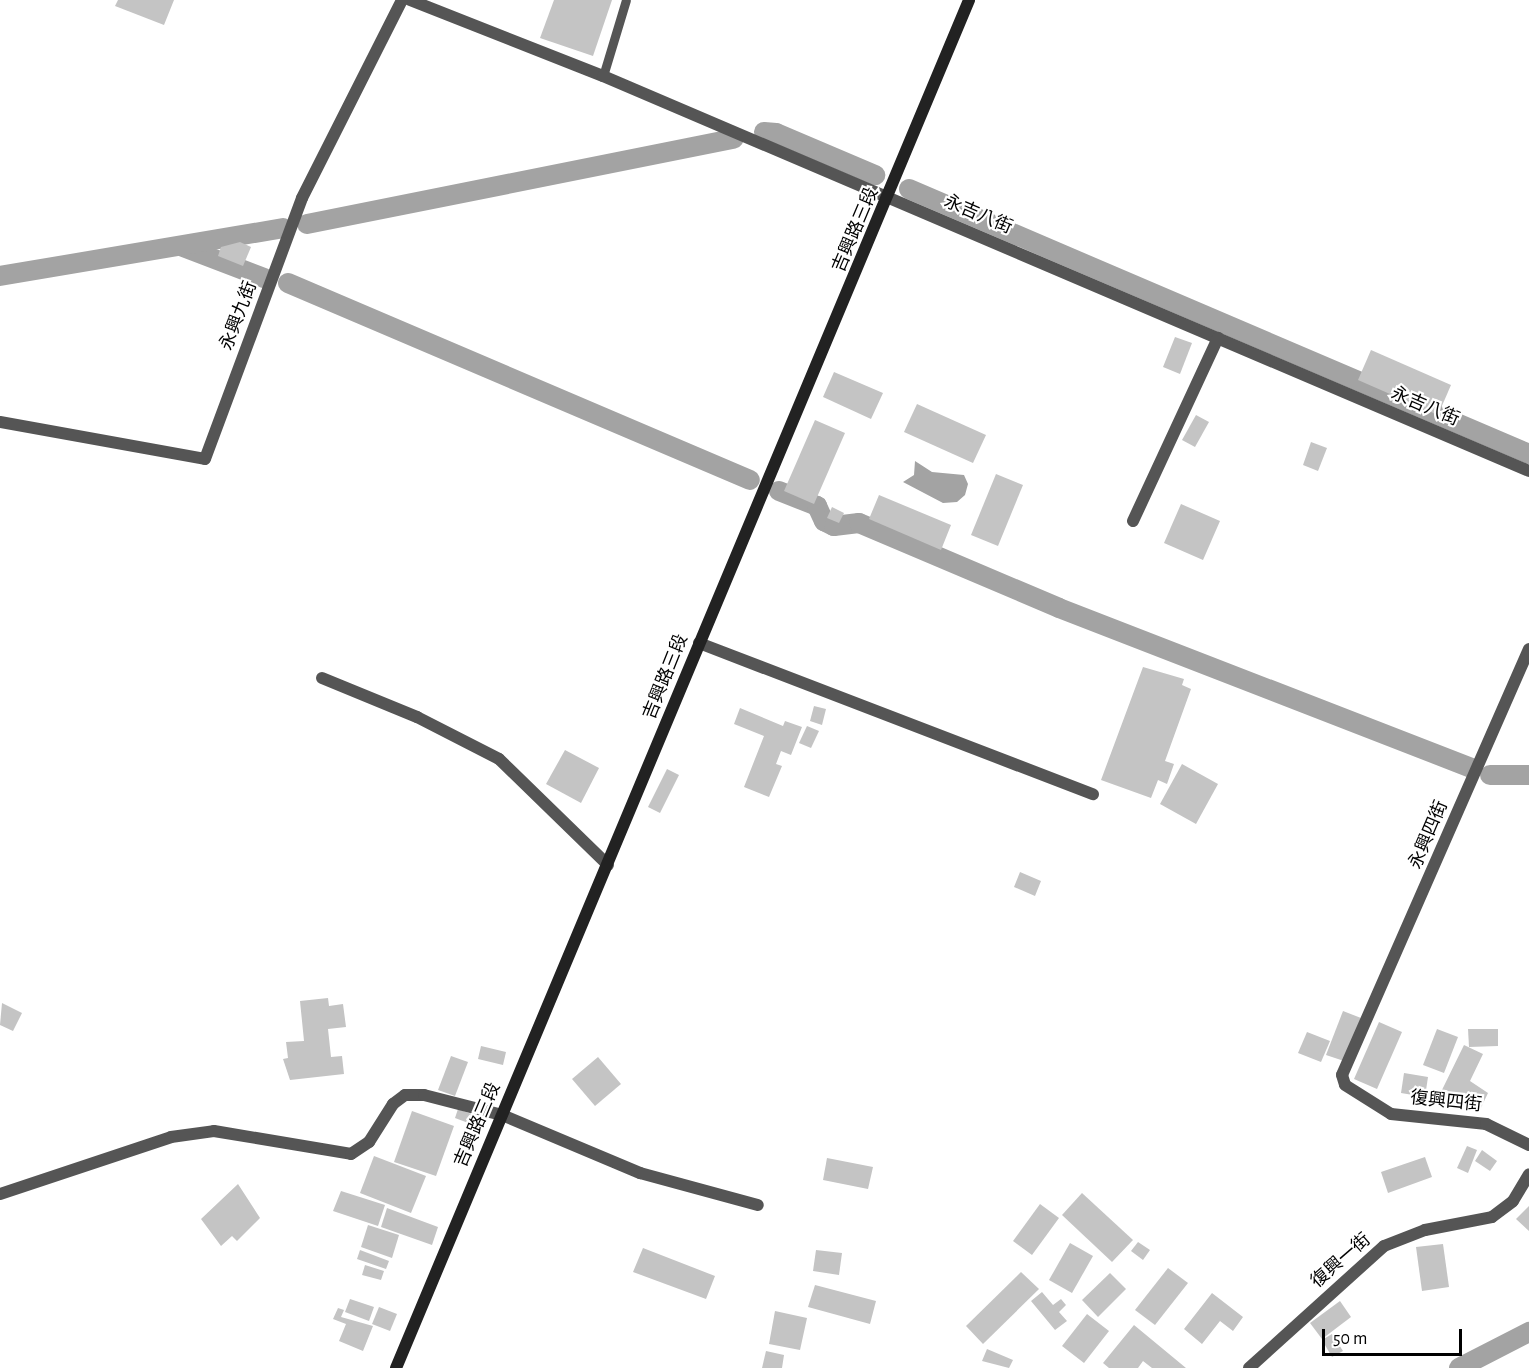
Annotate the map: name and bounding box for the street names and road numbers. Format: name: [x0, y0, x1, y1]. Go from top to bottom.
street label: 吉興路三段: [828, 184, 884, 276]
street label: 永吉八街: [941, 191, 1015, 239]
street label: 永興九街: [216, 279, 262, 353]
street label: 永吉八街: [1388, 383, 1462, 431]
street label: 吉興路三段: [639, 631, 693, 723]
street label: 永興四街: [1405, 798, 1453, 872]
street label: 吉興路三段: [450, 1079, 506, 1171]
street label: 復興四街: [1409, 1087, 1483, 1117]
street label: 復興一街: [1307, 1229, 1375, 1293]

